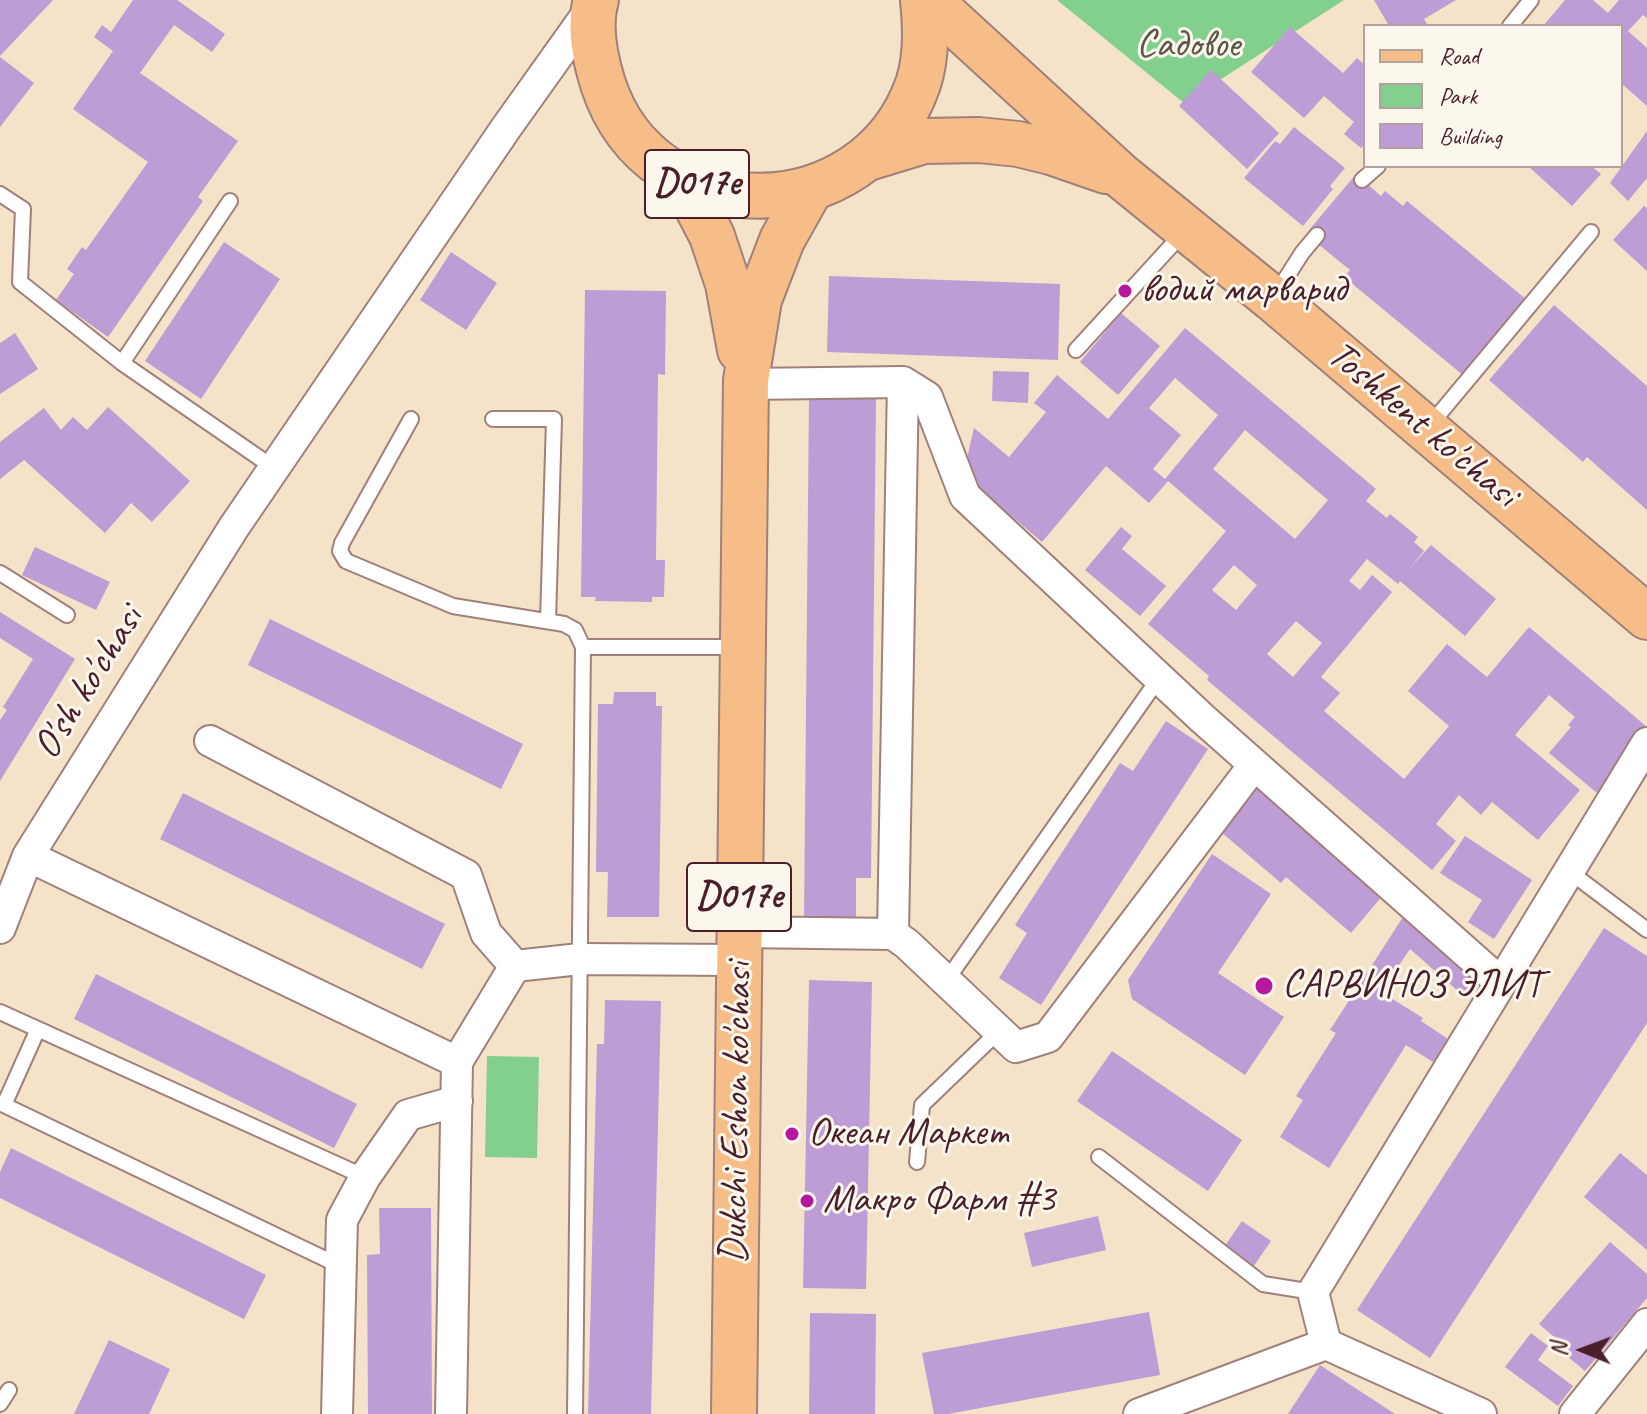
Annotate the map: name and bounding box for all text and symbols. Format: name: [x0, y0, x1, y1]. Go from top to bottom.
park label: Садовое: [1136, 22, 1240, 70]
legend: [1363, 24, 1623, 168]
text: Road: [1439, 41, 1479, 71]
text: Park: [1439, 81, 1477, 111]
text: Building: [1439, 121, 1502, 151]
road number: D017e: [645, 150, 749, 218]
place label: водий марварид: [1141, 267, 1346, 315]
marker: водий марварид: [1116, 282, 1134, 300]
street label: Toshkent ko'chasi: [1317, 331, 1527, 519]
street label: O'sh ko'chasi: [23, 598, 155, 768]
road number: D017e: [687, 863, 791, 931]
street label: Dukchi Eshon ko'chasi: [710, 962, 764, 1264]
place label: САРВИНОЗ ЭЛИТ: [1282, 962, 1542, 1010]
marker: САРВИНОЗ ЭЛИТ: [1253, 975, 1275, 997]
place label: Океан Маркет: [808, 1110, 1009, 1158]
marker: Океан Маркет: [783, 1125, 801, 1143]
place label: Макро Фарм #3: [823, 1177, 1055, 1225]
marker: Макро Фарм #3: [798, 1192, 816, 1210]
north arrow: [1543, 1310, 1623, 1390]
text: N: [1545, 1343, 1573, 1357]

